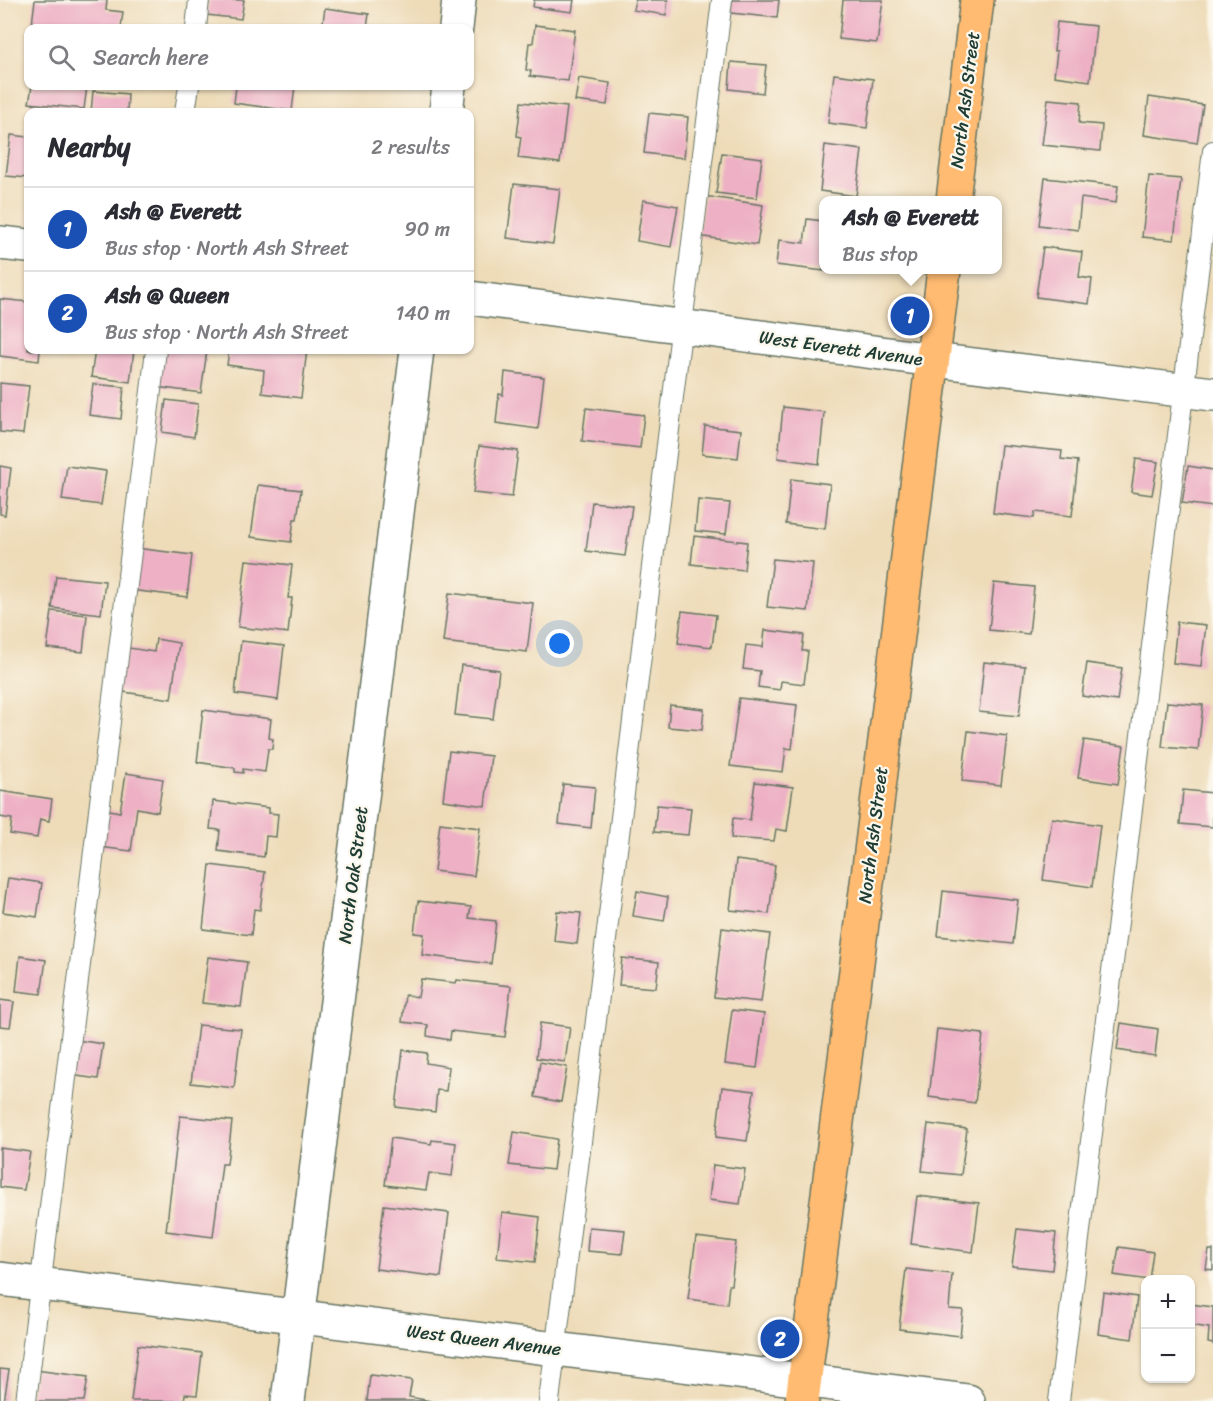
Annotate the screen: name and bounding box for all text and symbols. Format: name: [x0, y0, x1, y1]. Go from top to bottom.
search box: [24, 24, 474, 90]
street label: North Ash Street: [941, 30, 989, 170]
text: Search here: [93, 38, 209, 77]
icon: search: [45, 41, 78, 74]
text: Nearby: [48, 124, 130, 170]
text: 2 results: [371, 130, 450, 165]
text: Ash @ Everett: [105, 192, 242, 231]
popup: [819, 196, 1002, 274]
text: Ash @ Everett: [842, 198, 979, 237]
text: 1: [63, 212, 72, 247]
text: 90 m: [405, 212, 450, 247]
text: Bus stop · North Ash Street: [105, 231, 349, 266]
text: Bus stop: [842, 237, 918, 272]
text: Ash @ Queen: [105, 276, 229, 315]
pin: 1: [890, 294, 930, 338]
text: 2: [62, 296, 73, 331]
text: 140 m: [396, 296, 450, 331]
text: Bus stop · North Ash Street: [105, 315, 349, 350]
street label: West Everett Avenue: [757, 321, 925, 375]
your location: [545, 629, 574, 658]
street label: North Ash Street: [849, 765, 897, 905]
street label: North Oak Street: [329, 804, 377, 946]
map controls: [1141, 1275, 1195, 1383]
button: +: [1141, 1275, 1195, 1329]
street label: West Queen Avenue: [405, 1315, 563, 1365]
pin: 2: [760, 1316, 800, 1362]
button: −: [1141, 1329, 1195, 1383]

